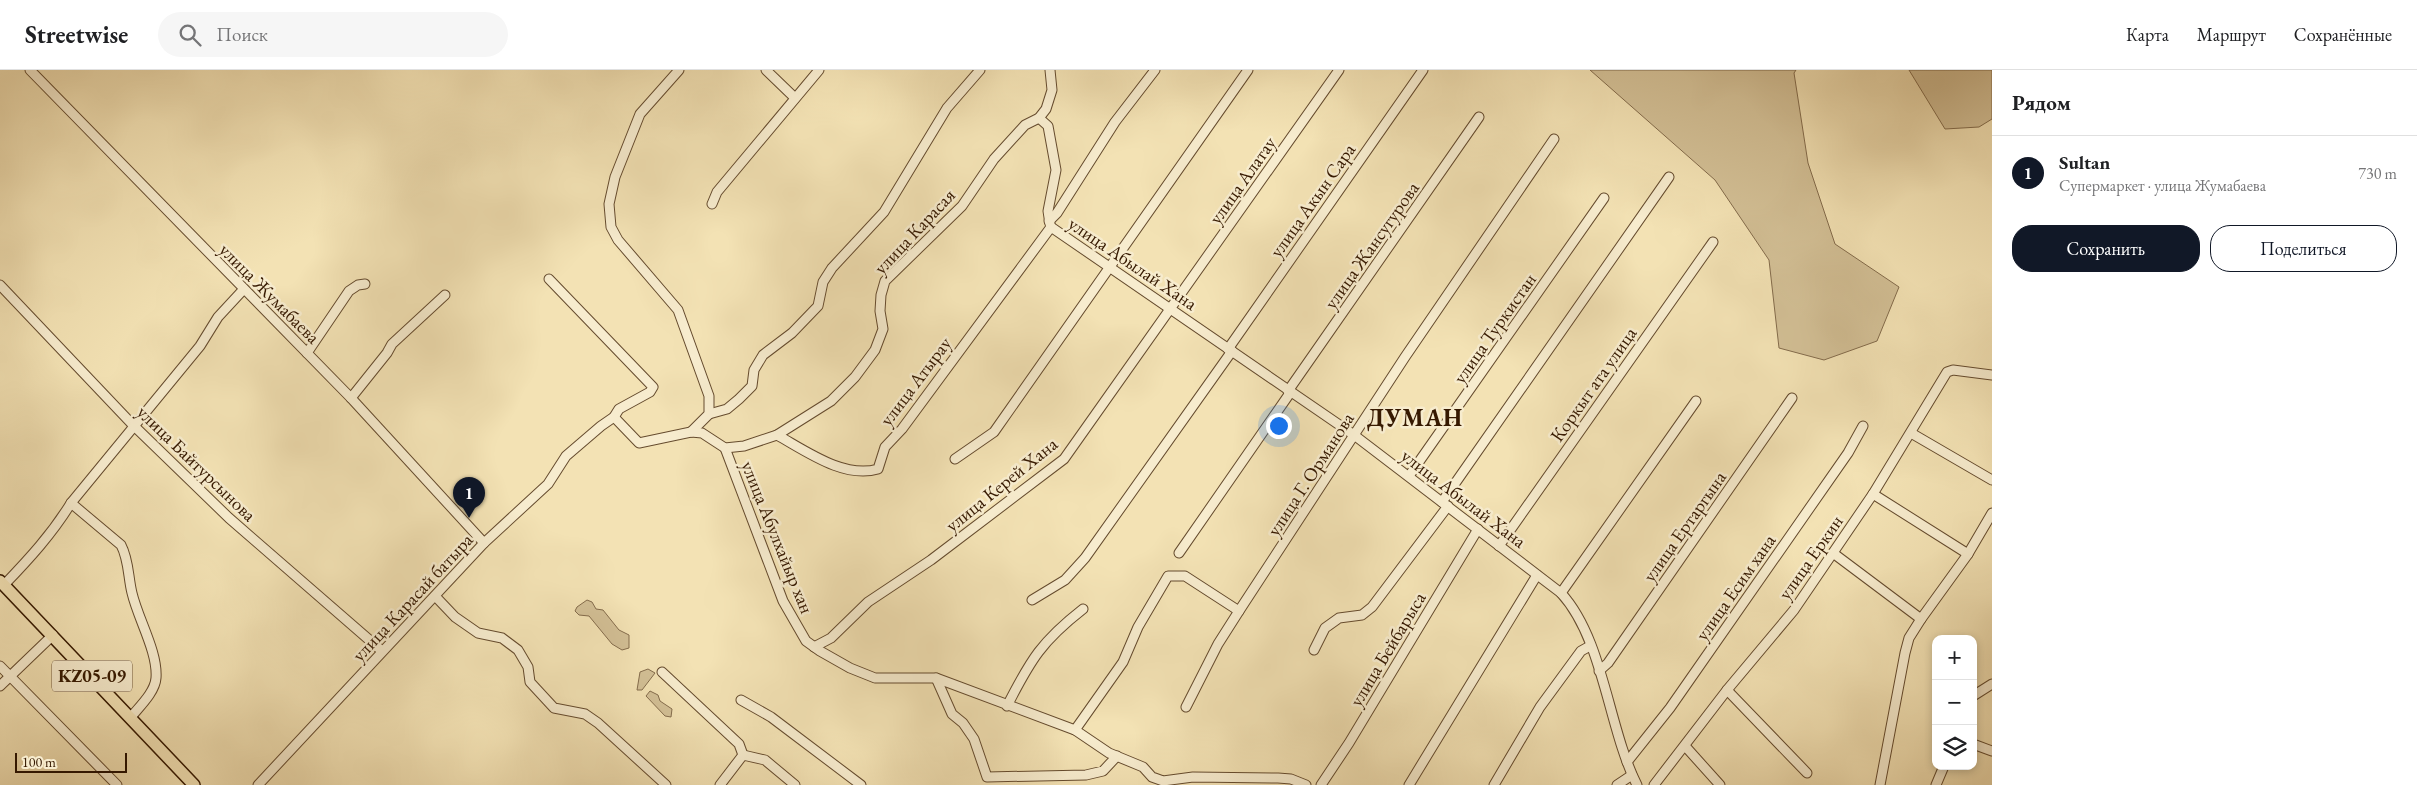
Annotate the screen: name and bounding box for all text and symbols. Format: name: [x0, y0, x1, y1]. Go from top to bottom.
search box: [158, 12, 508, 57]
text: Streetwise: [25, 19, 128, 50]
icon: search: [176, 21, 204, 49]
text: Поиск: [216, 22, 268, 47]
text: Карта: [2126, 23, 2169, 46]
text: Маршрут: [2197, 23, 2266, 46]
text: Сохранённые: [2294, 23, 2392, 46]
text: Рядом: [2012, 89, 2071, 116]
street label: улица Алатау: [1203, 131, 1282, 229]
street label: улица Акын Сара: [1264, 138, 1361, 262]
text: Sultan: [2059, 150, 2110, 175]
text: 1: [2024, 163, 2032, 184]
text: 730 m: [2358, 163, 2397, 184]
text: Супермаркет · улица Жумабаева: [2059, 175, 2266, 196]
street label: улица Жансугурова: [1318, 176, 1425, 314]
street label: улица Карасая: [868, 183, 961, 280]
street label: улица Абылай Хана: [1063, 211, 1202, 316]
button: Сохранить: [2012, 225, 2200, 272]
button: Поделиться: [2210, 225, 2397, 272]
street label: улица Жумабаева: [214, 238, 326, 349]
street label: улица Туркистан: [1447, 268, 1542, 388]
street label: Коркыт ата улица: [1544, 322, 1643, 447]
street label: улица Атырау: [874, 331, 957, 431]
street label: улица Байтурсынова: [132, 400, 262, 527]
district label: ДУМАН: [1367, 402, 1463, 433]
street label: улица Г. Орманова: [1261, 407, 1360, 541]
your location: [1266, 413, 1292, 439]
street label: улица Керей Хана: [940, 431, 1063, 537]
street label: улица Абылай Хана: [1396, 443, 1532, 554]
street label: улица Абулхайыр хан: [736, 457, 820, 617]
street label: улица Ертаргына: [1637, 466, 1732, 587]
pin: 1: [453, 477, 485, 518]
street label: улица Еркин: [1772, 510, 1849, 604]
street label: улица Карасай батыра: [346, 527, 479, 667]
street label: улица Есим хана: [1689, 529, 1782, 645]
street label: улица Бейбарыса: [1343, 587, 1432, 711]
map controls: [1932, 635, 1977, 770]
button: +: [1932, 635, 1977, 680]
road number: KZ05-09: [52, 660, 132, 692]
button: −: [1932, 680, 1977, 725]
button: layers: [1932, 725, 1977, 770]
scale bar: [15, 750, 128, 773]
text: 100 m: [22, 753, 56, 771]

